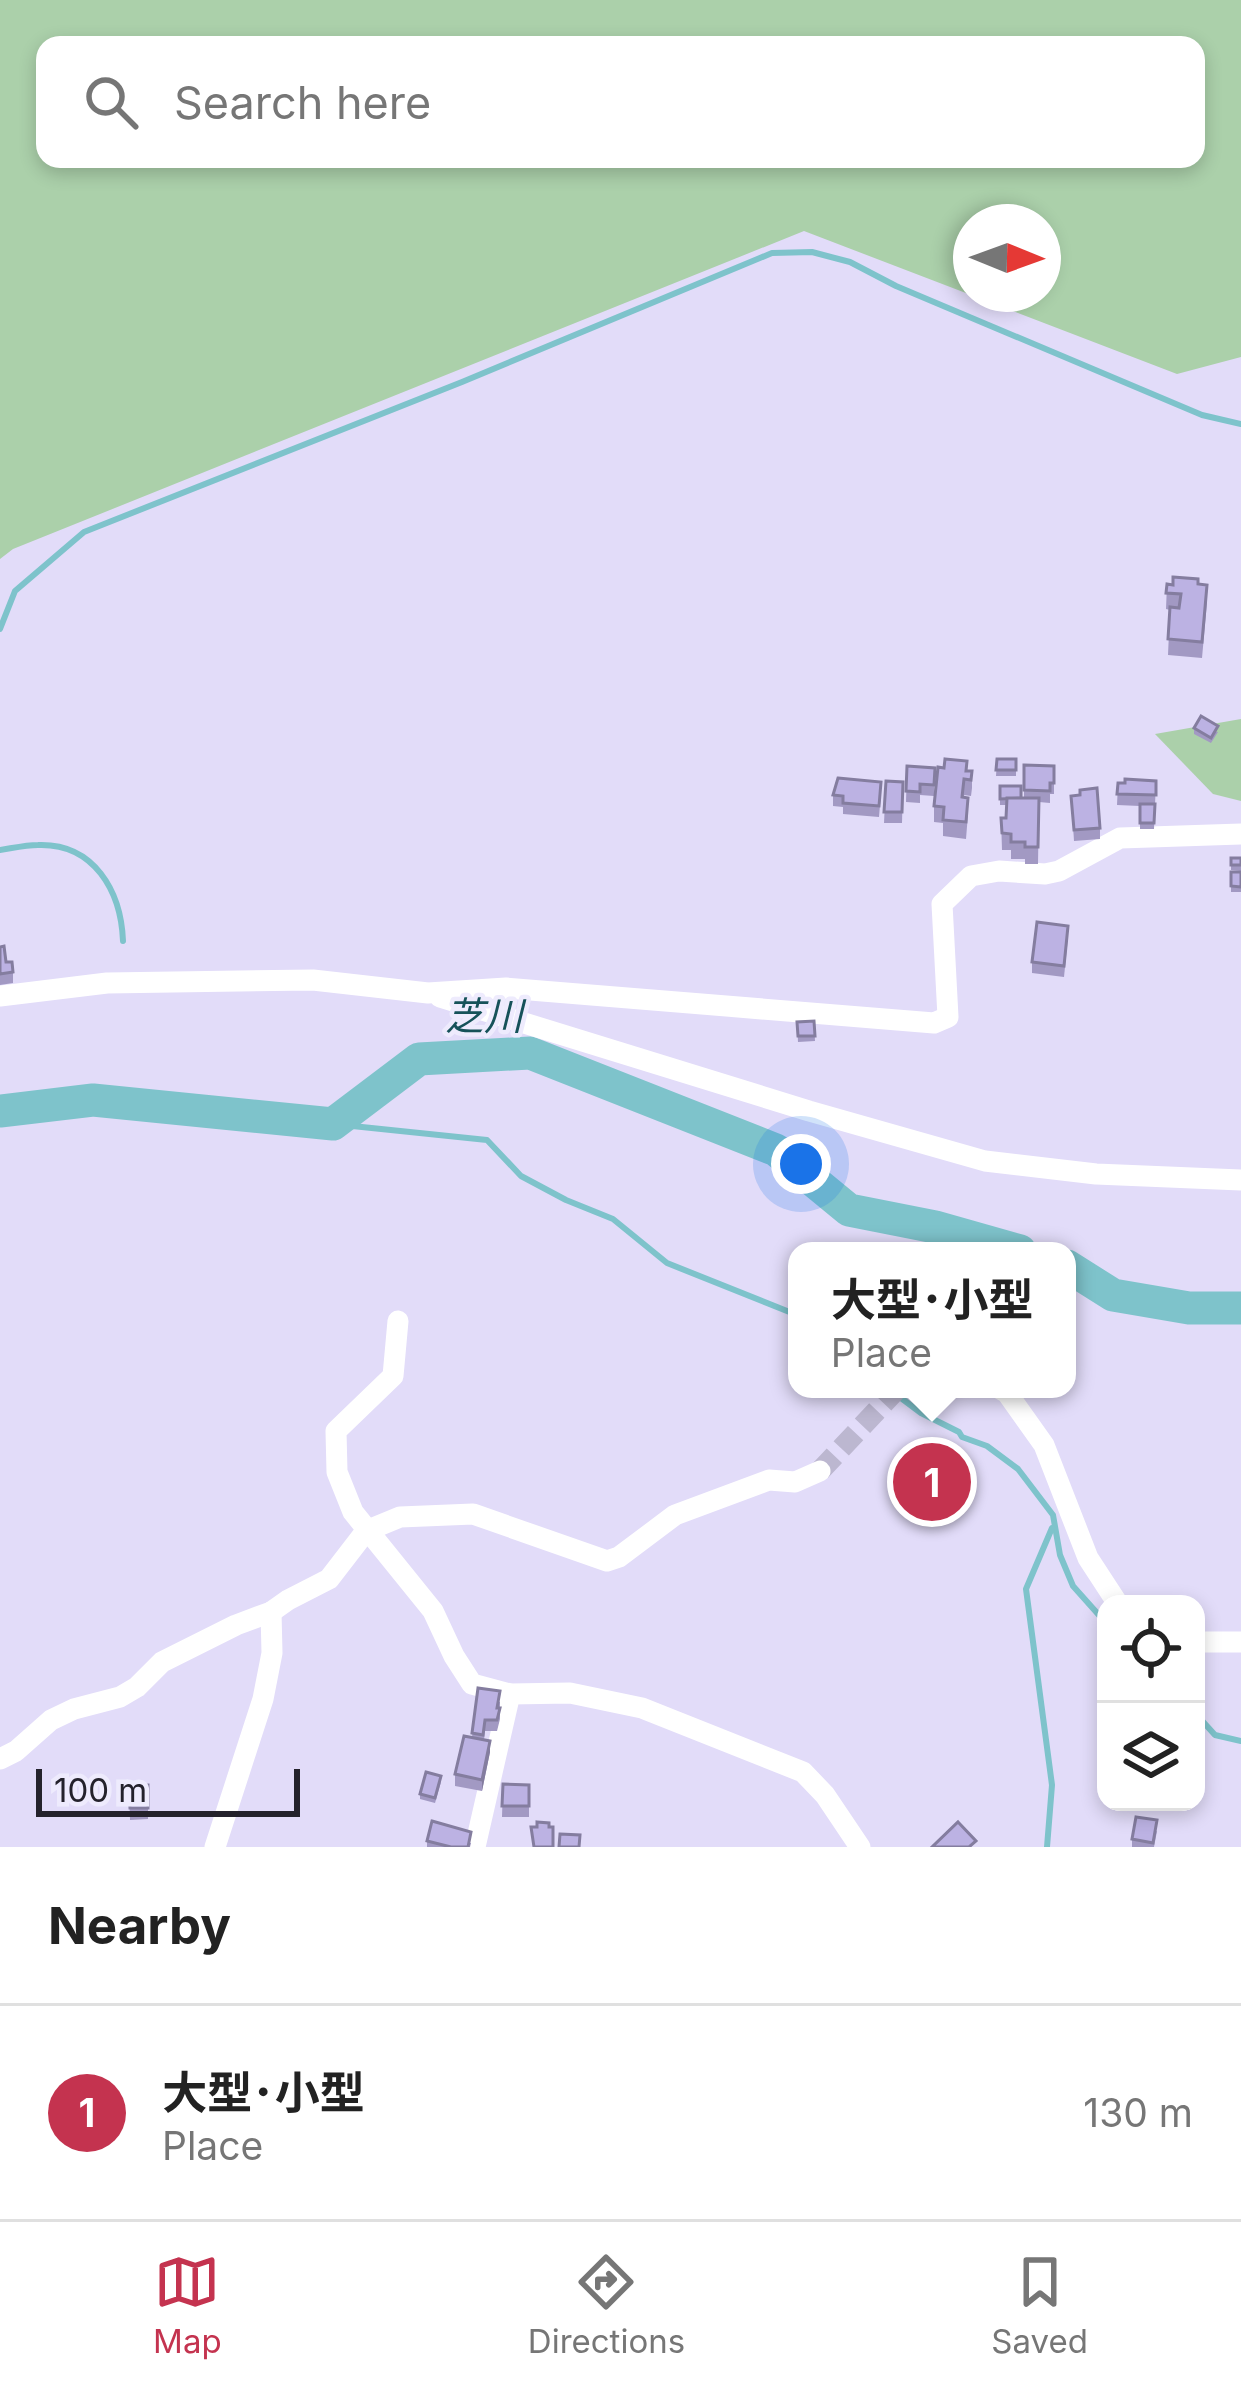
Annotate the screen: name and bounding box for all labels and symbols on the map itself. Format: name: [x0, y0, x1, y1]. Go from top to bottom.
north arrow: [953, 204, 1061, 312]
water label: 芝川: [445, 992, 527, 1039]
your location: [771, 1134, 831, 1194]
pin: 1: [893, 1437, 971, 1527]
scale bar: [36, 1763, 300, 1816]

